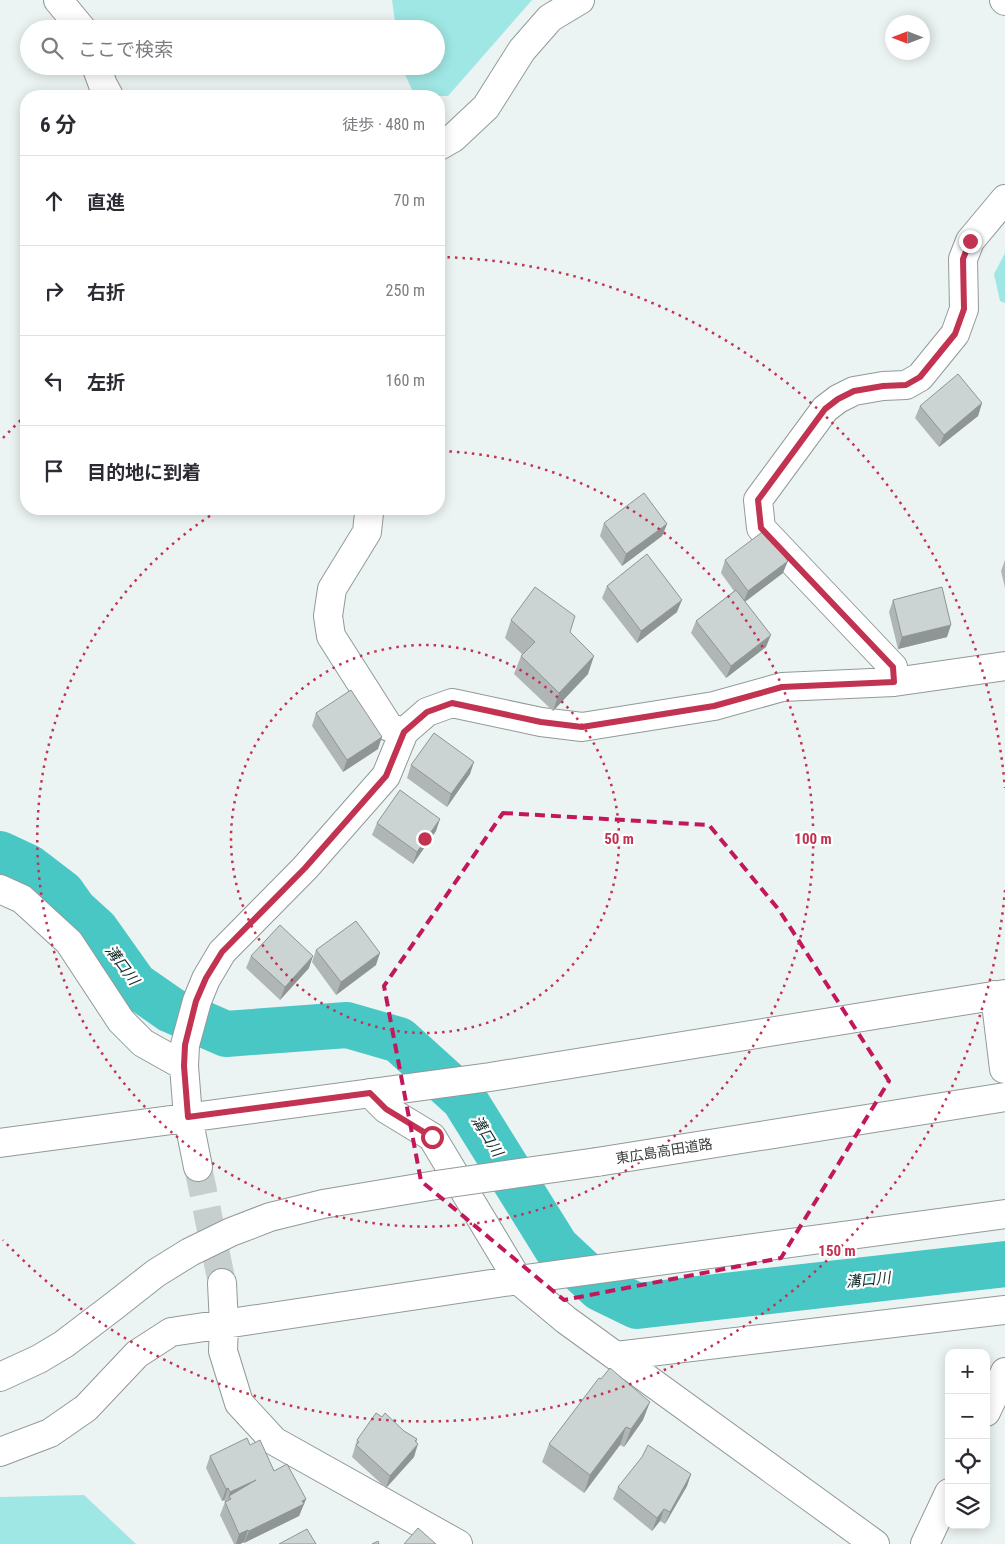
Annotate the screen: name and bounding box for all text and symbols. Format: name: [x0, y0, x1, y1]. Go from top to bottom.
north arrow: [885, 15, 930, 60]
search box: [20, 20, 445, 75]
icon: search: [38, 34, 66, 62]
text: ここで検索: [78, 38, 173, 61]
text: 6 分: [40, 113, 76, 137]
text: 徒歩 · 480 m: [342, 115, 425, 134]
icon: ahead: [40, 187, 68, 215]
text: 直進: [87, 191, 125, 214]
text: 70 m: [393, 191, 425, 210]
route end: [959, 230, 982, 253]
icon: right: [40, 277, 68, 305]
text: 右折: [87, 281, 125, 304]
text: 250 m: [386, 281, 425, 300]
icon: left: [40, 367, 68, 395]
text: 左折: [87, 371, 125, 394]
text: 160 m: [386, 371, 425, 390]
icon: arrive: [40, 457, 68, 485]
text: 目的地に到着: [87, 461, 201, 484]
centre of rings: [416, 830, 434, 848]
text: 50 m: [604, 830, 634, 848]
text: 100 m: [794, 830, 832, 848]
water label: 溝口川: [101, 942, 144, 990]
water label: 溝口川: [467, 1112, 508, 1162]
route start: [421, 1126, 444, 1149]
street label: 東広島高田道路: [614, 1135, 714, 1167]
text: 150 m: [818, 1242, 856, 1260]
water label: 溝口川: [845, 1268, 893, 1291]
map controls: [945, 1349, 990, 1529]
button: +: [945, 1349, 990, 1394]
button: −: [945, 1394, 990, 1439]
button: locate: [945, 1439, 990, 1484]
button: layers: [945, 1484, 990, 1529]

